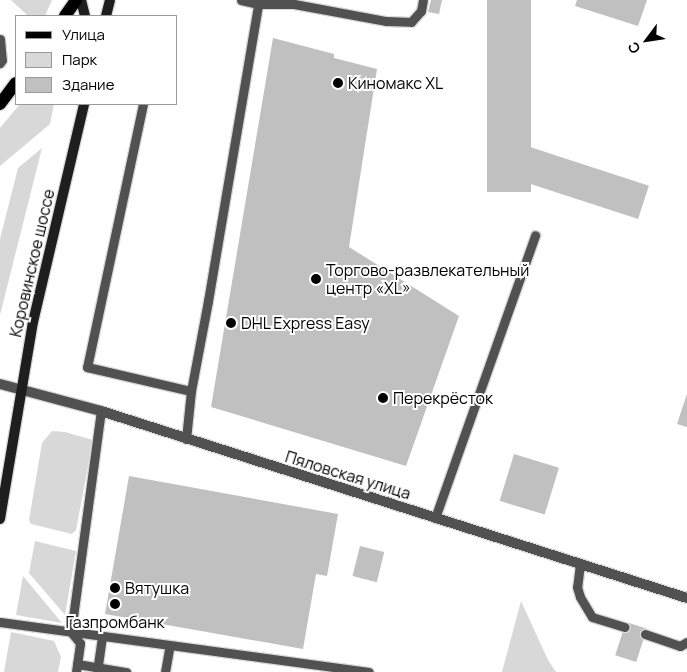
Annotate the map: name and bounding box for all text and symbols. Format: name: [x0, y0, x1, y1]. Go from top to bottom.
legend: [15, 15, 178, 105]
north arrow: [622, 15, 672, 65]
text: Улица: [62, 24, 105, 45]
text: С: [623, 39, 645, 57]
text: Парк: [62, 49, 97, 70]
place label: Киномакс XL: [348, 73, 443, 93]
text: Здание: [62, 74, 114, 95]
marker: Киномакс XL: [332, 77, 344, 89]
street label: Коровинское шоссе: [6, 187, 58, 339]
place label: Торгово-развлекательный центр «XL»: [326, 260, 529, 298]
marker: Торгово-развлекательный центр «XL»: [310, 273, 322, 285]
place label: DHL Express Easy: [241, 313, 371, 333]
marker: DHL Express Easy: [225, 317, 237, 329]
place label: Перекрёсток: [393, 388, 493, 408]
marker: Перекрёсток: [377, 392, 389, 404]
street label: Пяловская улица: [283, 447, 413, 503]
place label: Вятушка: [125, 578, 189, 598]
marker: Вятушка: [109, 582, 121, 594]
marker: Газпромбанк: [109, 598, 121, 610]
place label: Газпромбанк: [65, 612, 165, 632]

